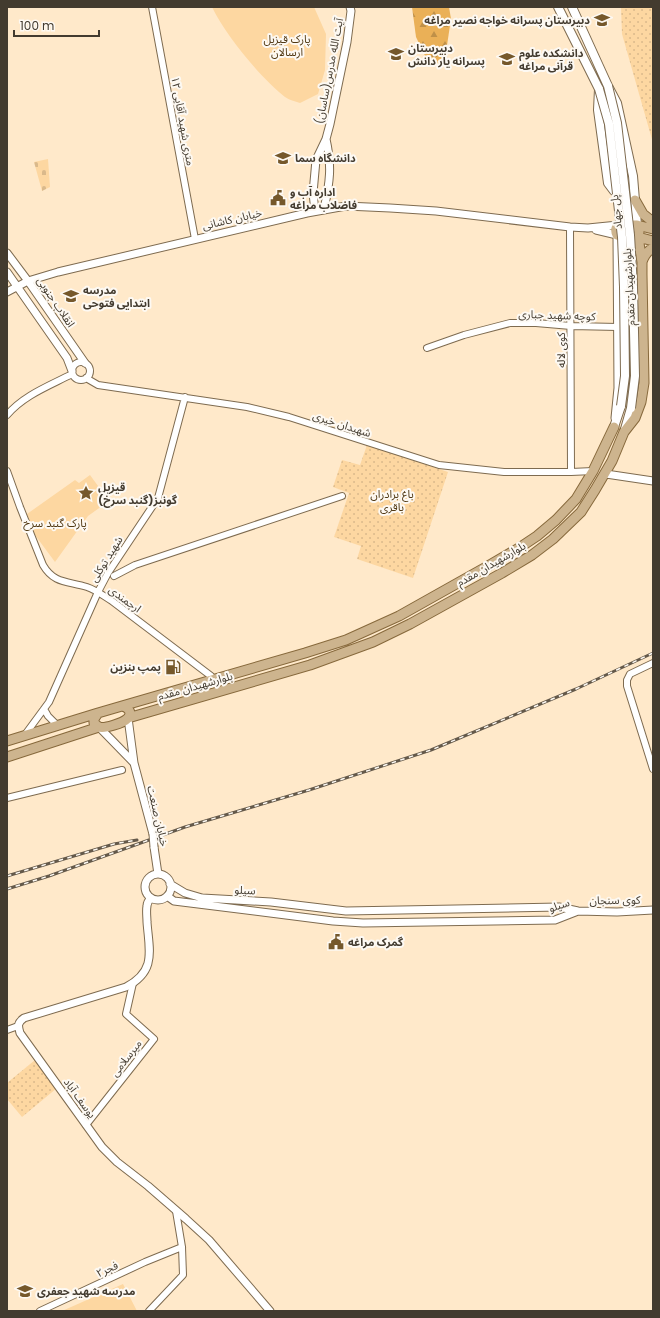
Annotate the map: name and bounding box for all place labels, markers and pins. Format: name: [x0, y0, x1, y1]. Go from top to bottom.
school or university icon: دبیرستان پسرانه خواجه نصیر مراغه: [593, 11, 611, 29]
place label: دبیرستان پسرانه خواجه نصیر مراغه: [424, 12, 590, 28]
place label: دبیرستان پسرانه یار دانش: [408, 40, 485, 69]
school or university icon: دبیرستان پسرانه یار دانش: [387, 45, 405, 63]
place label: دانشکده علوم قرآنی مراغه: [519, 45, 584, 74]
school or university icon: دانشکده علوم قرآنی مراغه: [498, 50, 516, 68]
school or university icon: دانشگاه سما: [274, 149, 292, 167]
place label: دانشگاه سما: [295, 150, 356, 166]
place label: اداره آب و فاضلاب مراغه: [290, 184, 358, 213]
public building icon: اداره آب و فاضلاب مراغه: [269, 189, 287, 207]
place label: مدرسه ابتدایی فتوحی: [83, 282, 150, 311]
school or university icon: مدرسه ابتدایی فتوحی: [62, 287, 80, 305]
place label: قیزیل گونبز(گنبد سرخ): [98, 479, 178, 508]
place icon: قیزیل گونبز(گنبد سرخ): [77, 484, 95, 502]
fuel station icon: پمپ بنزین: [164, 658, 182, 676]
place label: پمپ بنزین: [110, 659, 161, 675]
public building icon: گمرک مراغه: [327, 933, 345, 951]
place label: گمرک مراغه: [348, 934, 404, 950]
school or university icon: مدرسه شهید جعفری: [16, 1282, 34, 1300]
place label: مدرسه شهید جعفری: [37, 1283, 135, 1299]

